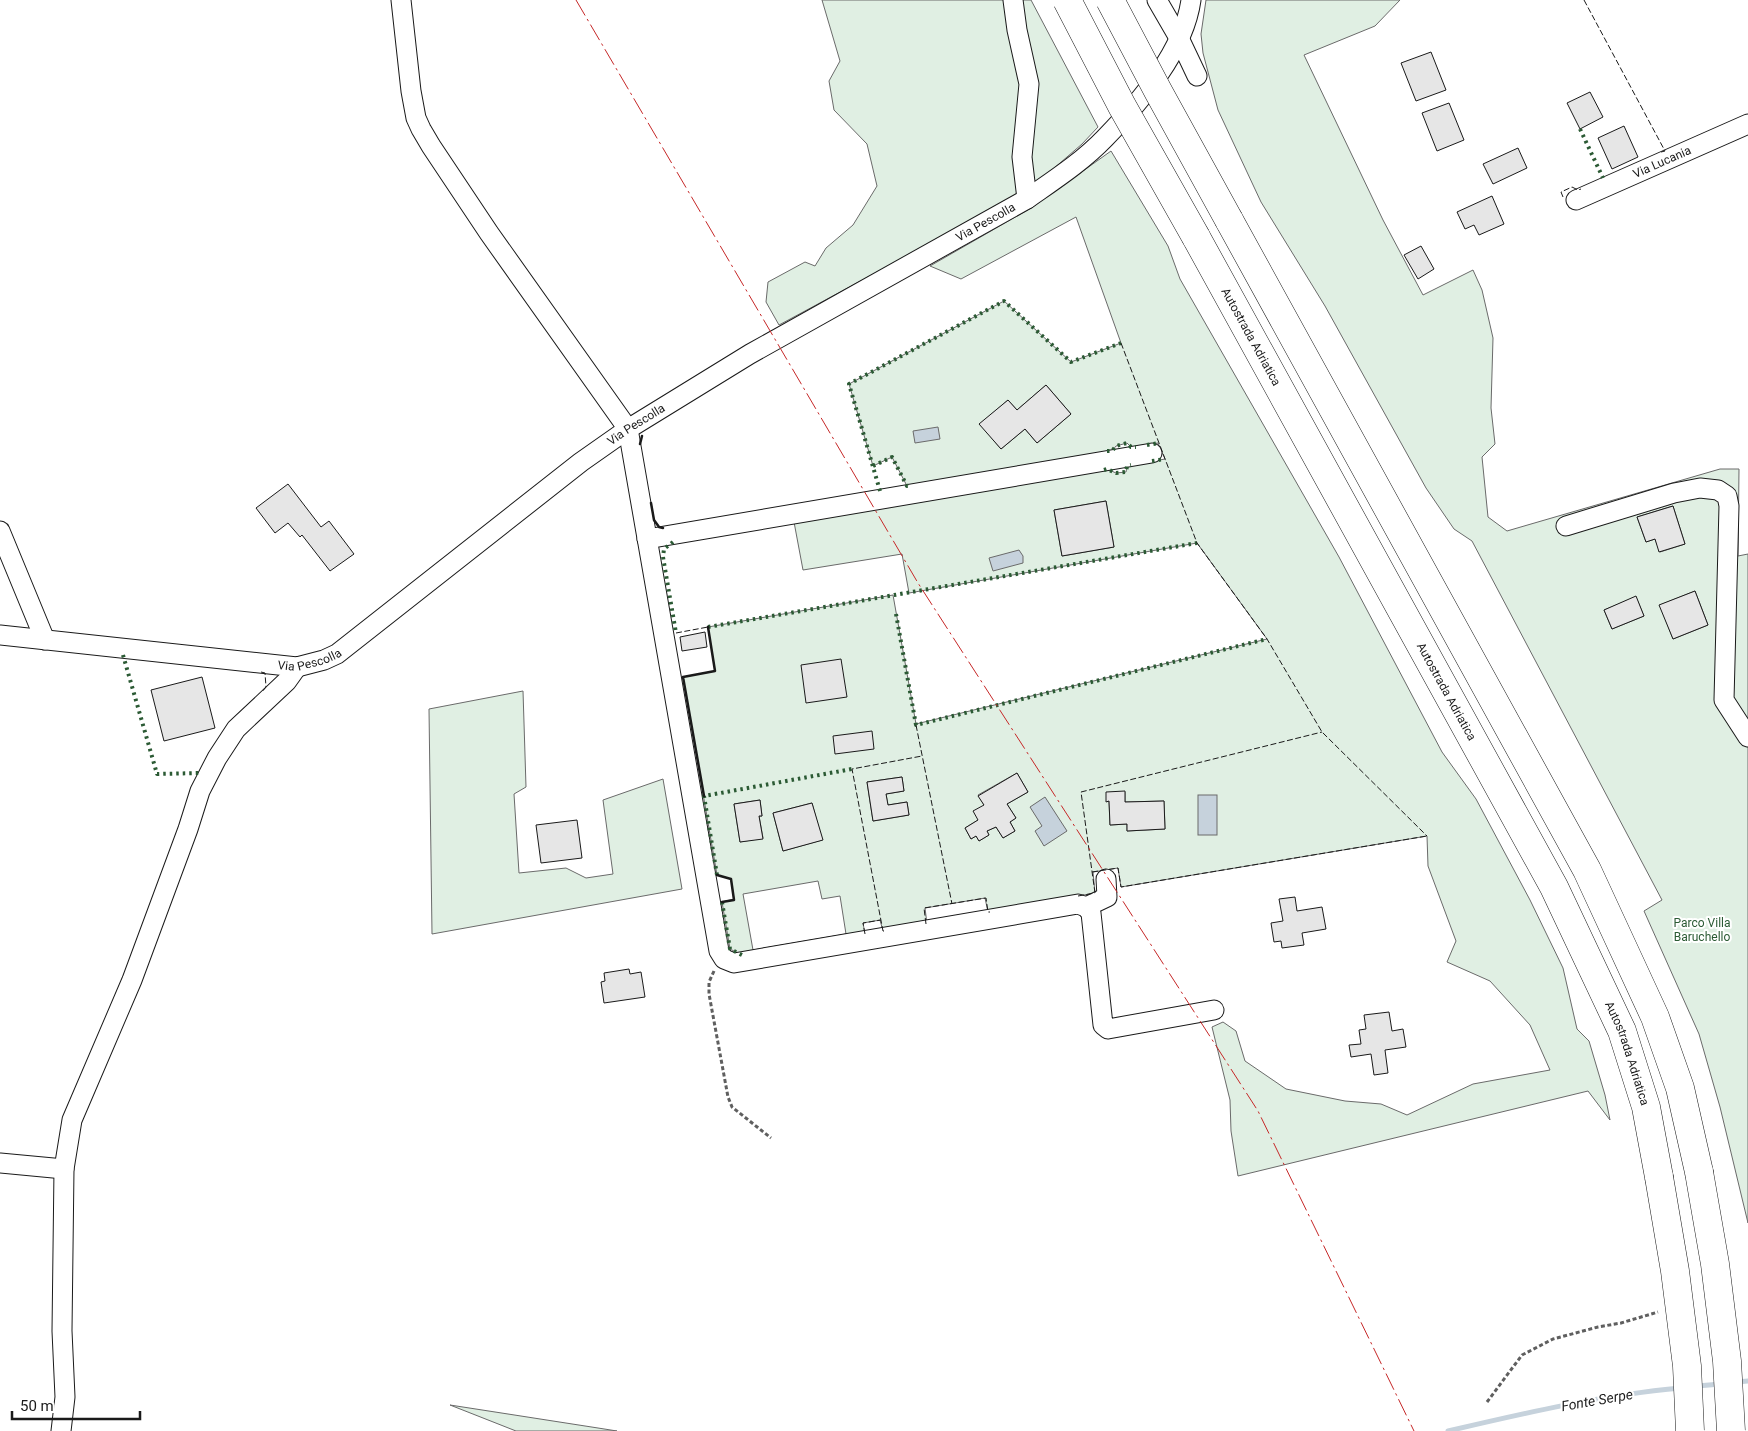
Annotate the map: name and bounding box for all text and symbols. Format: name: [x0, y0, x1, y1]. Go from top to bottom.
street label: Via Lucania: [1631, 143, 1693, 181]
street label: Via Pescolla: [954, 200, 1018, 244]
street label: Autostrada Adriatica: [1218, 285, 1284, 388]
street label: Via Pescolla: [605, 401, 667, 448]
street label: Autostrada Adriatica: [1414, 640, 1479, 743]
street label: Via Pescolla: [277, 646, 344, 674]
park label: Parco Villa Baruchello: [1673, 916, 1731, 944]
street label: Autostrada Adriatica: [1602, 999, 1652, 1107]
water label: Fonte Serpe: [1560, 1386, 1634, 1414]
scale bar: [12, 1388, 140, 1420]
text: 50 m: [20, 1397, 54, 1415]

